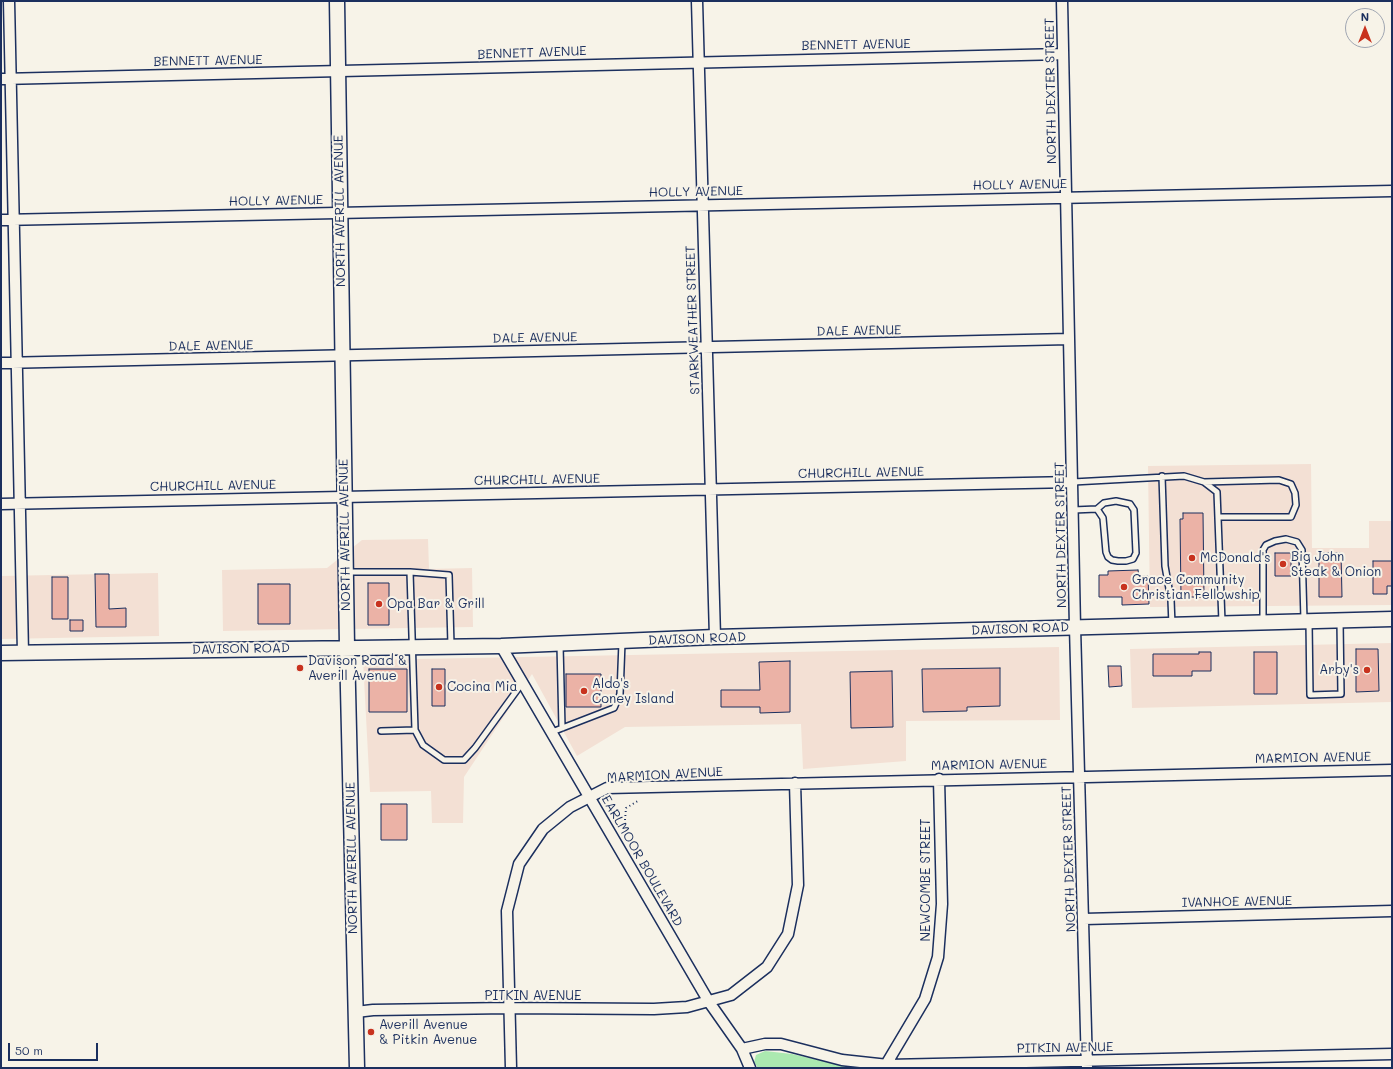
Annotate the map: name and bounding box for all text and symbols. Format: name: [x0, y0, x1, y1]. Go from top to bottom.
north arrow: [1345, 8, 1385, 48]
text: N: [1361, 9, 1369, 24]
street label: NORTH DEXTER STREET: [1042, 18, 1060, 164]
street label: BENNETT AVENUE: [801, 36, 911, 54]
street label: BENNETT AVENUE: [477, 43, 587, 63]
street label: BENNETT AVENUE: [153, 52, 263, 70]
street label: NORTH AVERILL AVENUE: [331, 135, 349, 287]
street label: HOLLY AVENUE: [973, 176, 1067, 194]
street label: HOLLY AVENUE: [649, 183, 743, 201]
street label: HOLLY AVENUE: [229, 192, 323, 210]
street label: STARKWEATHER STREET: [683, 245, 703, 395]
street label: DALE AVENUE: [816, 322, 902, 340]
street label: DALE AVENUE: [492, 329, 578, 347]
street label: DALE AVENUE: [168, 337, 254, 355]
street label: NORTH AVERILL AVENUE: [336, 459, 354, 611]
street label: NORTH DEXTER STREET: [1052, 462, 1070, 608]
street label: CHURCHILL AVENUE: [798, 464, 924, 482]
street label: CHURCHILL AVENUE: [474, 471, 600, 489]
street label: CHURCHILL AVENUE: [150, 477, 276, 495]
place label: Big John Steak & Onion: [1291, 549, 1381, 580]
place label: McDonald's: [1200, 550, 1271, 566]
marker: McDonald's: [1187, 553, 1197, 563]
marker: Big John Steak & Onion: [1278, 559, 1288, 569]
place label: Grace Community Christian Fellowship: [1132, 572, 1260, 603]
marker: Grace Community Christian Fellowship: [1119, 582, 1129, 592]
place label: Opa Bar & Grill: [387, 596, 485, 612]
marker: Opa Bar & Grill: [374, 599, 384, 609]
street label: DAVISON ROAD: [971, 619, 1069, 639]
street label: DAVISON ROAD: [648, 629, 746, 649]
street label: DAVISON ROAD: [192, 640, 290, 658]
place label: Davison Road & Averill Avenue: [308, 653, 407, 684]
place label: Arby's: [1319, 662, 1359, 678]
marker: Davison Road & Averill Avenue: [295, 663, 305, 673]
marker: Arby's: [1362, 665, 1372, 675]
place label: Aldo's Coney Island: [592, 676, 674, 707]
place label: Cocina Mia: [447, 679, 518, 695]
marker: Cocina Mia: [434, 682, 444, 692]
marker: Aldo's Coney Island: [579, 686, 589, 696]
street label: MARMION AVENUE: [1255, 749, 1371, 767]
street label: MARMION AVENUE: [931, 756, 1047, 774]
street label: MARMION AVENUE: [606, 764, 724, 786]
street label: NORTH AVERILL AVENUE: [343, 782, 361, 934]
street label: NORTH DEXTER STREET: [1059, 786, 1079, 932]
street label: EARLMOOR BOULEVARD: [598, 793, 686, 929]
street label: NEWCOMBE STREET: [918, 818, 934, 942]
street label: IVANHOE AVENUE: [1182, 893, 1292, 911]
street label: PITKIN AVENUE: [485, 988, 581, 1004]
place label: Averill Avenue & Pitkin Avenue: [379, 1017, 477, 1048]
marker: Averill Avenue & Pitkin Avenue: [366, 1027, 376, 1037]
scale bar: [10, 1035, 100, 1061]
street label: PITKIN AVENUE: [1016, 1039, 1114, 1057]
text: 50 m: [15, 1042, 43, 1058]

